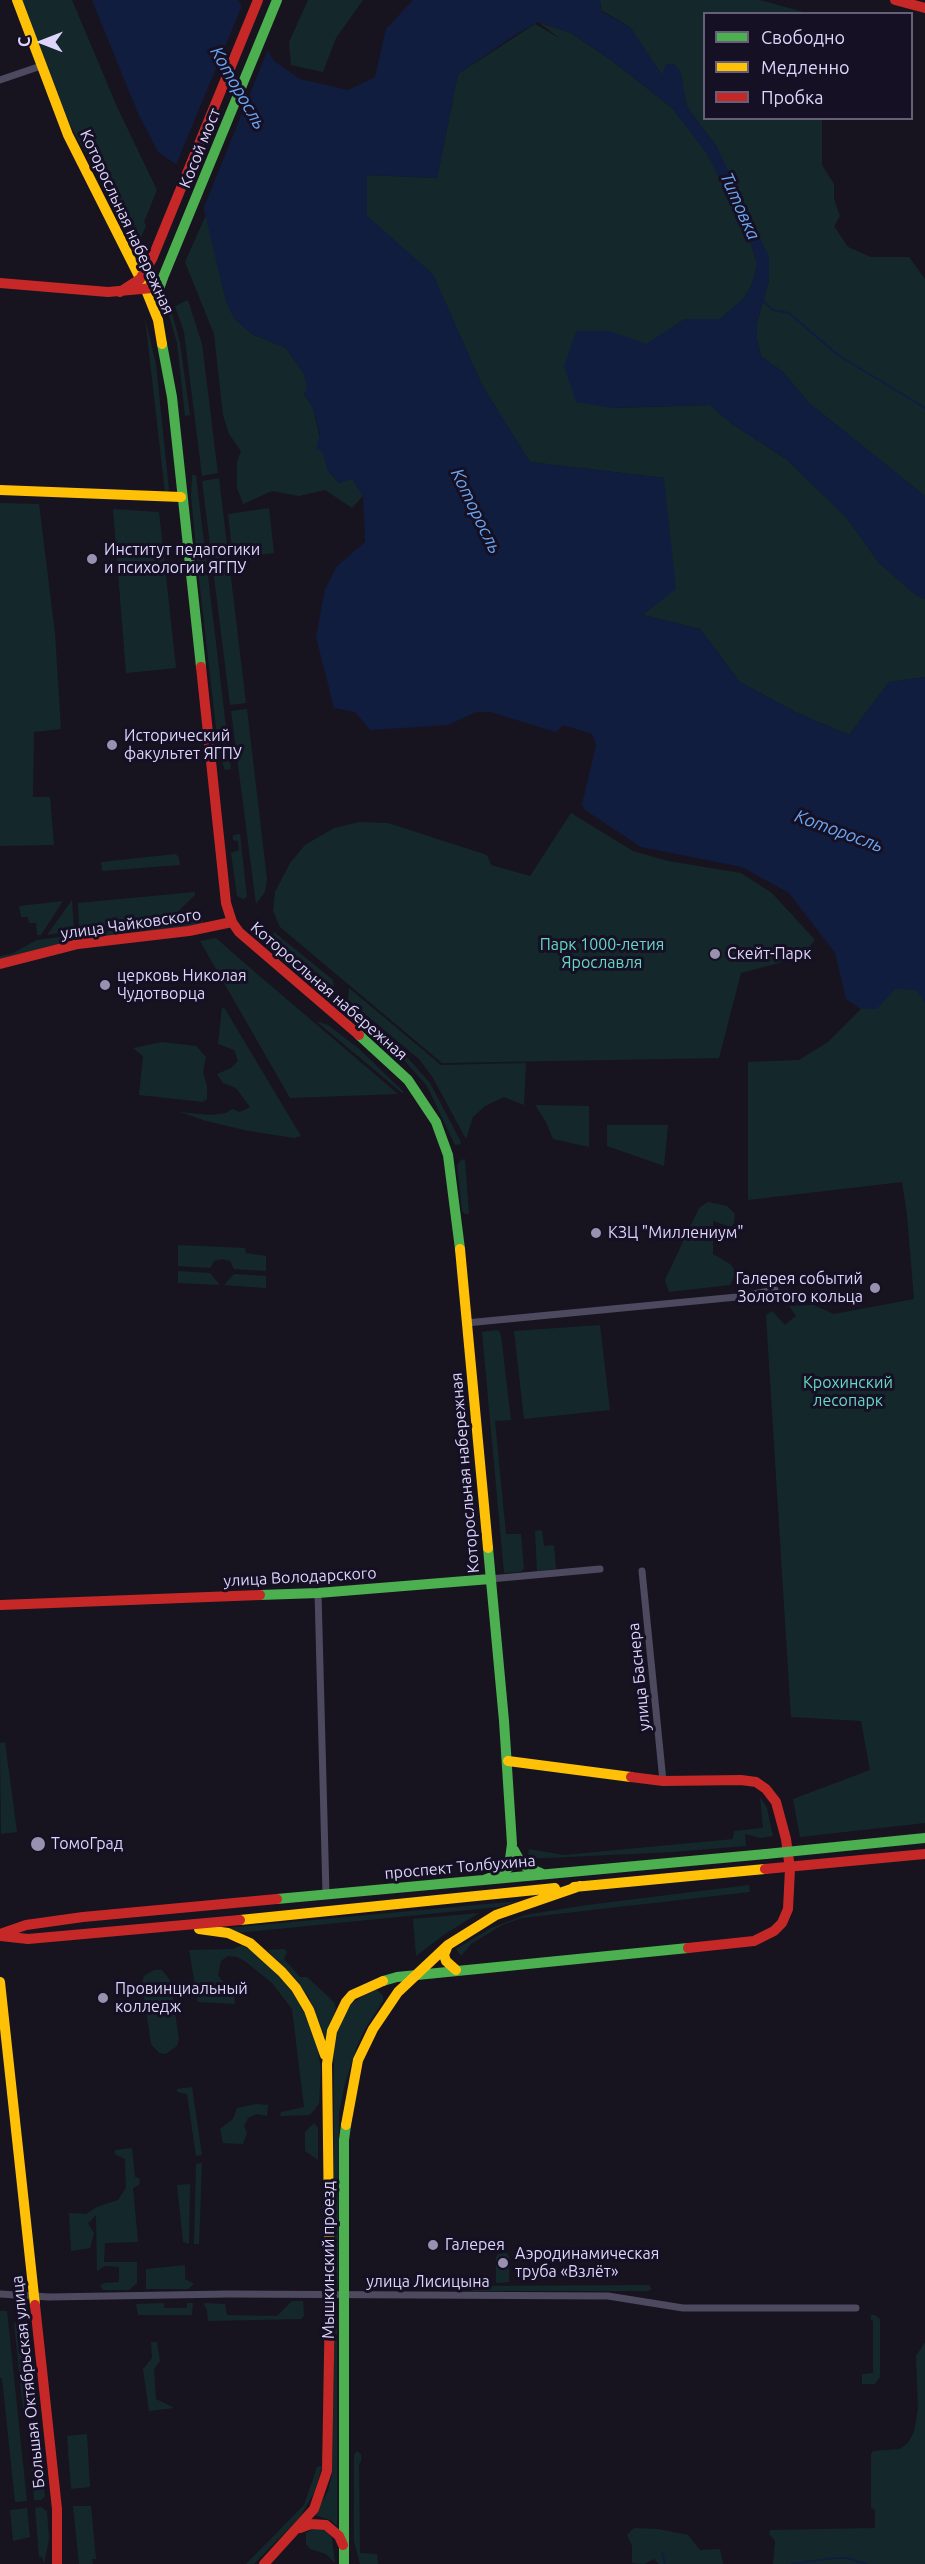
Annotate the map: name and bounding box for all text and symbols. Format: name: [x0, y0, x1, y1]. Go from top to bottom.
north arrow: [12, 12, 72, 72]
legend: [703, 12, 913, 120]
text: Свободно: [761, 27, 845, 47]
text: С: [15, 37, 33, 47]
water label: Которосль: [206, 43, 270, 133]
text: Медленно: [761, 57, 850, 77]
text: Пробка: [761, 87, 824, 107]
street label: Косой мост: [175, 105, 225, 191]
street label: Которосльная набережная: [76, 127, 178, 317]
water label: Титовка: [716, 169, 764, 243]
water label: Которосль: [446, 465, 506, 557]
place label: Институт педагогики и психологии ЯГПУ: [104, 540, 260, 578]
marker: Институт педагогики и психологии ЯГПУ: [85, 552, 99, 566]
place label: Исторический факультет ЯГПУ: [124, 726, 242, 764]
marker: Исторический факультет ЯГПУ: [105, 738, 119, 752]
water label: Которосль: [792, 805, 886, 857]
street label: улица Чайковского: [60, 905, 202, 943]
street label: Которосльная набережная: [247, 918, 411, 1064]
park label: Парк 1000-летия Ярославля: [540, 935, 664, 973]
place label: Скейт-Парк: [727, 944, 811, 964]
marker: Скейт-Парк: [708, 947, 722, 961]
place label: церковь Николая Чудотворца: [117, 966, 247, 1004]
marker: церковь Николая Чудотворца: [98, 978, 112, 992]
place label: КЗЦ "Миллениум": [608, 1223, 744, 1243]
marker: КЗЦ "Миллениум": [589, 1226, 603, 1240]
place label: Галерея событий Золотого кольца: [735, 1269, 863, 1307]
marker: Галерея событий Золотого кольца: [868, 1281, 882, 1295]
street label: Которосльная набережная: [447, 1372, 483, 1574]
park label: Крохинский лесопарк: [803, 1373, 893, 1411]
street label: улица Володарского: [223, 1563, 377, 1591]
street label: улица Баснера: [624, 1622, 654, 1732]
place label: ТомоГрад: [51, 1834, 123, 1854]
marker: ТомоГрад: [29, 1835, 47, 1853]
street label: проспект Толбухина: [384, 1851, 536, 1883]
place label: Провинциальный колледж: [115, 1979, 248, 2017]
marker: Провинциальный колледж: [96, 1991, 110, 2005]
street label: Мышкинский проезд: [319, 2181, 339, 2339]
place label: Галерея: [445, 2235, 505, 2255]
marker: Галерея: [426, 2238, 440, 2252]
place label: Аэродинамическая труба «Взлёт»: [515, 2244, 659, 2282]
marker: Аэродинамическая труба «Взлёт»: [496, 2256, 510, 2270]
street label: улица Лисицына: [366, 2272, 490, 2292]
street label: Большая Октябрьская улица: [7, 2275, 49, 2489]

